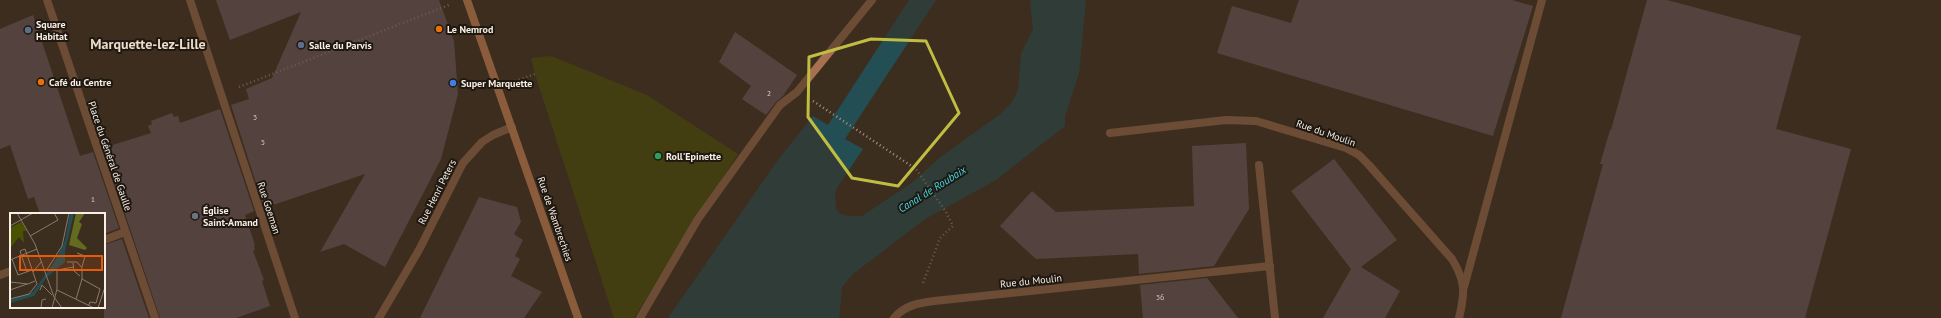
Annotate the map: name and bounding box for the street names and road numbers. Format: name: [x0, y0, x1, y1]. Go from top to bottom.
street label: Place du Général de Gaulle: [85, 99, 135, 213]
street label: Rue du Moulin: [1294, 117, 1358, 149]
street label: Rue Henri Peters: [415, 157, 459, 227]
street label: Rue de Wambrechies: [534, 175, 576, 263]
street label: Rue Goeman: [254, 180, 284, 236]
street label: Rue du Moulin: [999, 271, 1063, 291]

